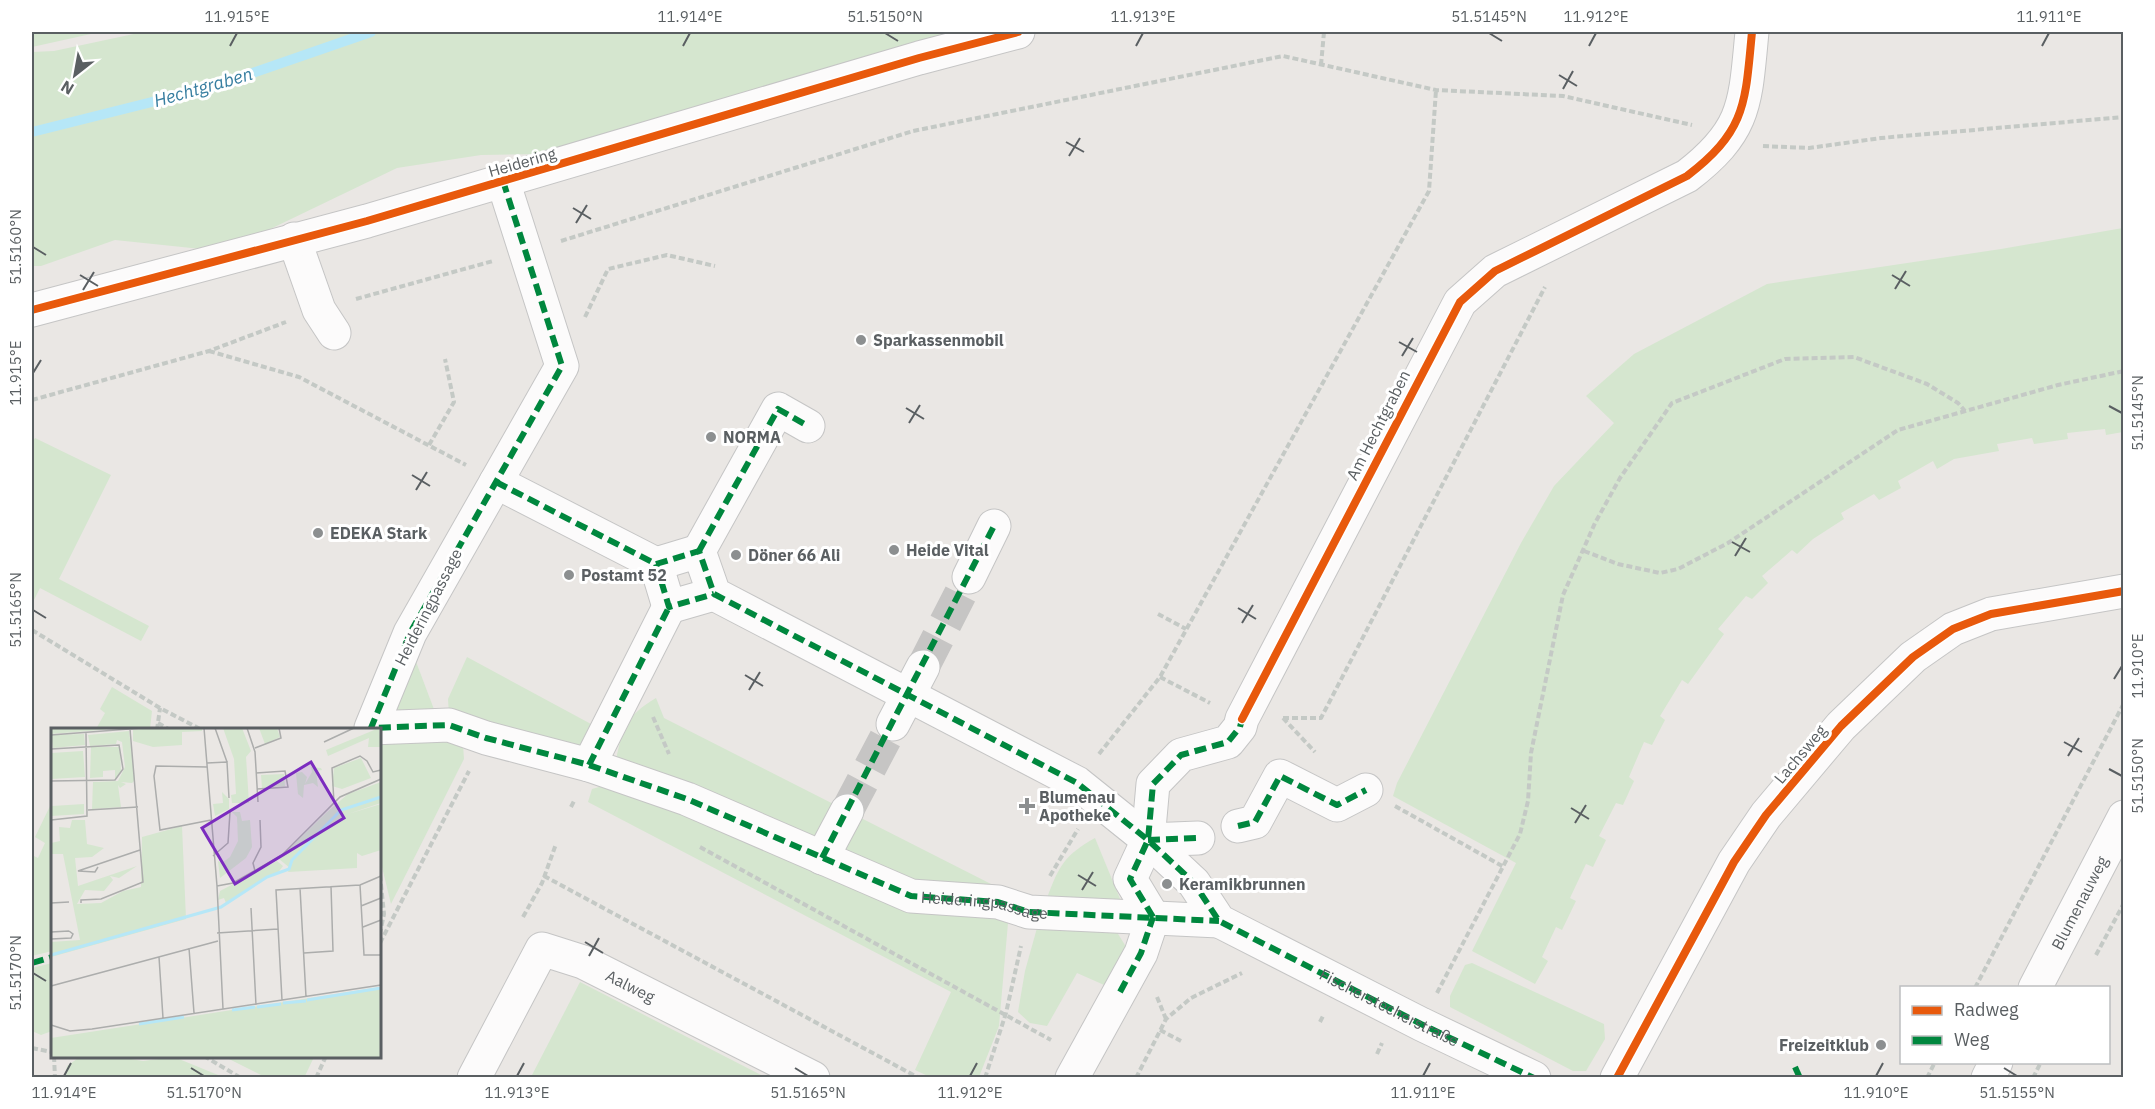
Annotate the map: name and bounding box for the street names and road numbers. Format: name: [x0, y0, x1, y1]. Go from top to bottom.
street label: Heidering: [486, 143, 559, 181]
street label: Am Hechtgraben: [1342, 367, 1414, 483]
street label: Heideringpassage: [390, 545, 466, 669]
street label: Lachsweg: [1770, 720, 1831, 788]
street label: Blumenauweg: [2047, 852, 2112, 953]
street label: Heideringpassage: [920, 887, 1049, 923]
street label: Fischerstecherstraße: [1316, 964, 1462, 1051]
street label: Aalweg: [602, 965, 659, 1007]

